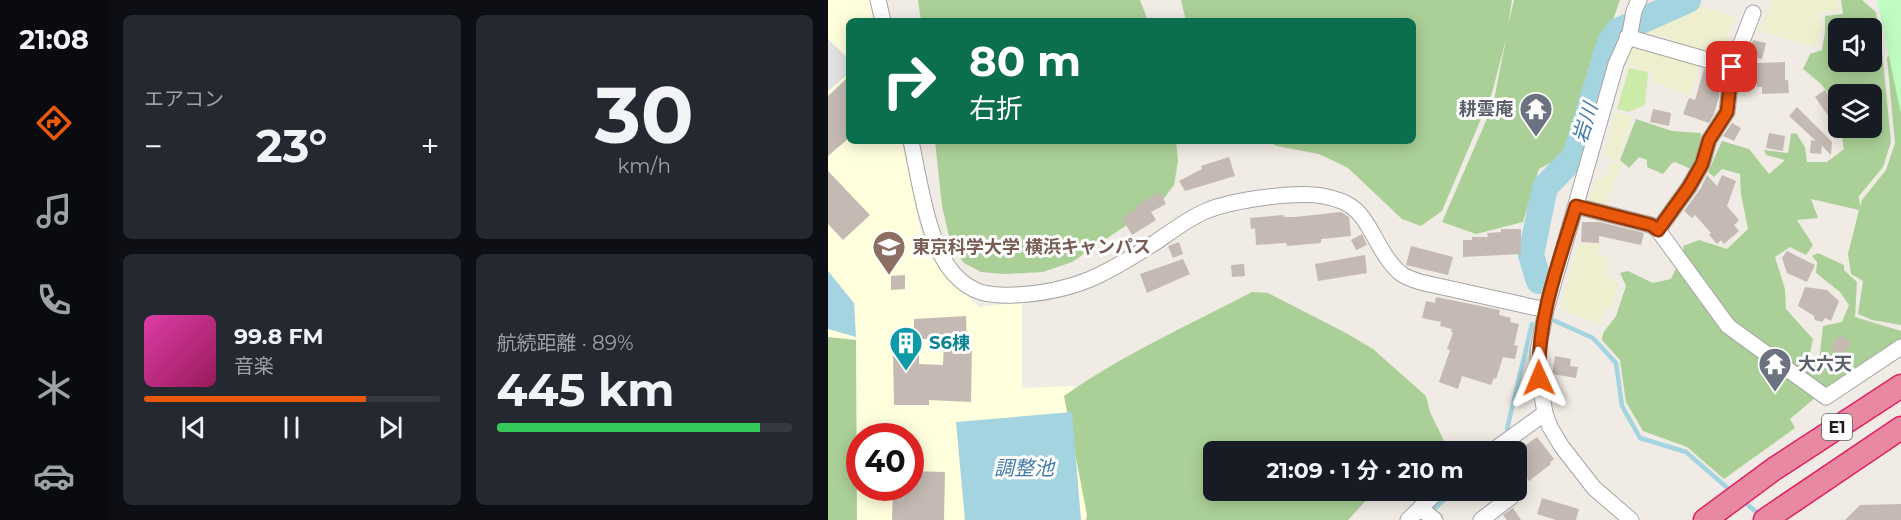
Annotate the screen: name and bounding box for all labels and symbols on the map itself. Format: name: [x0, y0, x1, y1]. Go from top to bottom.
pin: [1706, 41, 1757, 92]
temple icon: 耕雲庵: [1518, 91, 1554, 138]
place label: 耕雲庵: [1459, 98, 1513, 120]
water label: 岩川: [1568, 98, 1603, 146]
school or university icon: 東京科学大学 横浜キャンパス: [871, 229, 907, 276]
place label: 東京科学大学 横浜キャンパス: [912, 236, 1151, 258]
building icon: S6棟: [888, 325, 924, 372]
place label: S6棟: [929, 332, 970, 354]
position arrow: [1507, 346, 1571, 410]
temple icon: 大六天: [1757, 346, 1793, 393]
place label: 大六天: [1798, 353, 1852, 375]
road number: E1: [1822, 414, 1852, 440]
speed limit sign: 40: [846, 423, 924, 501]
water label: 調整池: [994, 456, 1056, 480]

